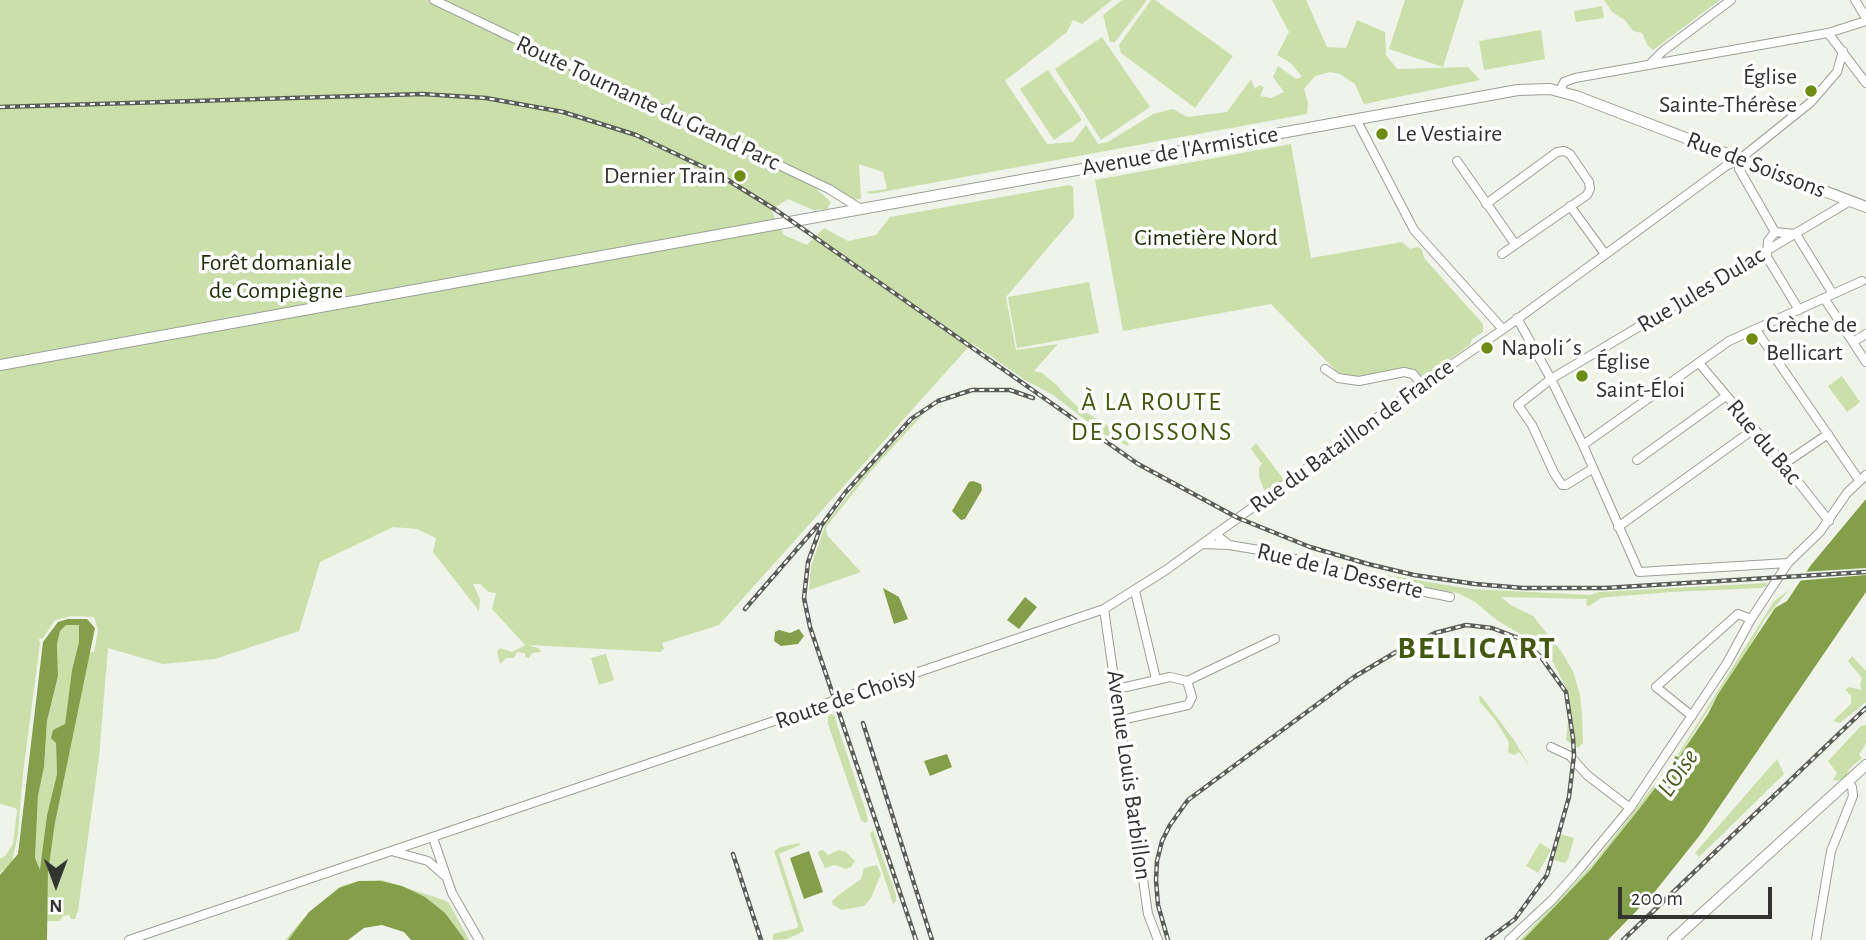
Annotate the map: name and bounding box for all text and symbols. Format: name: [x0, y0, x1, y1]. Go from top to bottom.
street label: Route Tournante du Grand Parc: [511, 29, 785, 177]
place label: Église Sainte-Thérèse: [1659, 63, 1797, 119]
marker: Église Sainte-Thérèse: [1803, 83, 1819, 99]
street label: Avenue de l'Armistice: [1080, 120, 1280, 182]
place label: Le Vestiaire: [1396, 120, 1502, 148]
street label: Rue de Soissons: [1682, 125, 1830, 205]
marker: Le Vestiaire: [1374, 126, 1390, 142]
place label: Dernier Train: [604, 162, 726, 190]
marker: Dernier Train: [732, 168, 748, 184]
park label: Cimetière Nord: [1134, 224, 1278, 252]
street label: Rue Jules Dulac: [1632, 241, 1770, 339]
park label: Forêt domaniale de Compiègne: [200, 249, 352, 305]
place label: Crèche de Bellicart: [1766, 311, 1857, 367]
marker: Crèche de Bellicart: [1744, 331, 1760, 347]
place label: Napoli´s: [1501, 334, 1582, 362]
marker: Napoli´s: [1479, 340, 1495, 356]
place label: Église Saint-Éloi: [1596, 348, 1685, 404]
street label: Rue du Bataillon de France: [1244, 352, 1460, 520]
marker: Église Saint-Éloi: [1574, 368, 1590, 384]
district label: À LA ROUTE DE SOISSONS: [1072, 386, 1232, 448]
street label: Rue du Bac: [1720, 394, 1808, 490]
street label: Rue de la Desserte: [1254, 536, 1426, 606]
district label: BELLICART: [1398, 629, 1556, 667]
street label: Route de Choisy: [771, 660, 921, 736]
street label: Avenue Louis Barbillon: [1100, 668, 1158, 882]
water label: L'Oise: [1651, 743, 1705, 803]
north arrow: [21, 849, 91, 919]
scale bar: [1621, 874, 1775, 918]
text: 200 m: [1631, 888, 1683, 909]
text: N: [49, 896, 63, 915]

